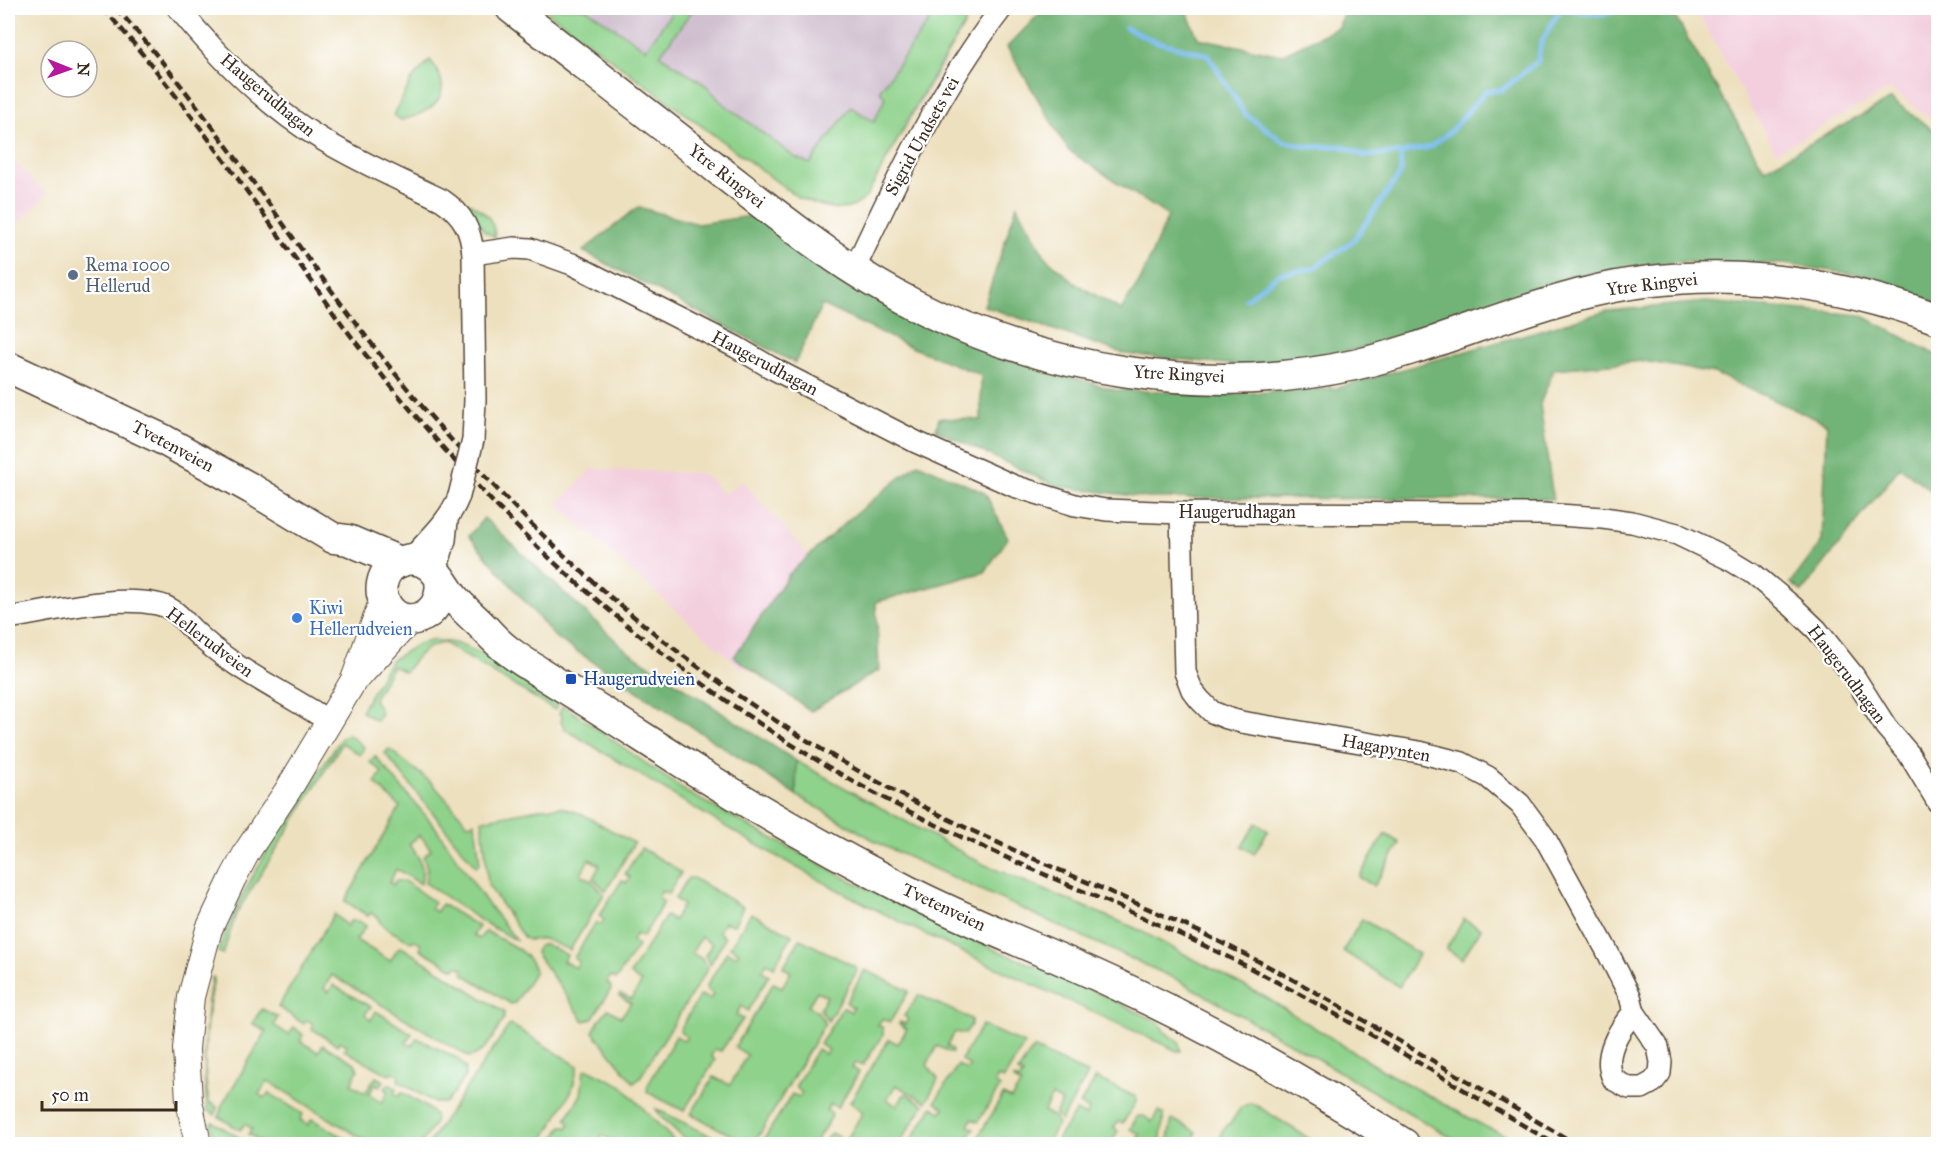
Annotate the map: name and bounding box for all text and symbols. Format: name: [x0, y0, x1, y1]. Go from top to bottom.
north arrow: [39, 39, 99, 99]
street label: Haugerudhagan: [215, 49, 320, 142]
text: N: [74, 62, 93, 77]
street label: Sigrid Undsets vei: [880, 73, 965, 200]
street label: Ytre Ringvei: [684, 139, 770, 214]
place label: Rema 1000 Hellerud: [85, 254, 170, 297]
marker: Rema 1000 Hellerud: [66, 268, 80, 282]
street label: Ytre Ringvei: [1605, 268, 1699, 301]
street label: Haugerudhagan: [708, 326, 822, 401]
street label: Ytre Ringvei: [1133, 361, 1225, 388]
street label: Tvetenveien: [128, 415, 218, 477]
street label: Haugerudhagan: [1178, 501, 1296, 524]
place label: Kiwi Hellerudveien: [309, 597, 413, 640]
street label: Hellerudveien: [162, 602, 258, 682]
marker: Kiwi Hellerudveien: [290, 611, 304, 625]
street label: Haugerudhagan: [1802, 620, 1891, 728]
place label: Haugerudveien: [583, 668, 695, 691]
marker: Haugerudveien: [564, 672, 578, 686]
street label: Hagapynten: [1340, 729, 1432, 768]
street label: Tvetenveien: [899, 878, 989, 936]
scale bar: [42, 1074, 176, 1112]
text: 50 m: [51, 1084, 89, 1106]

